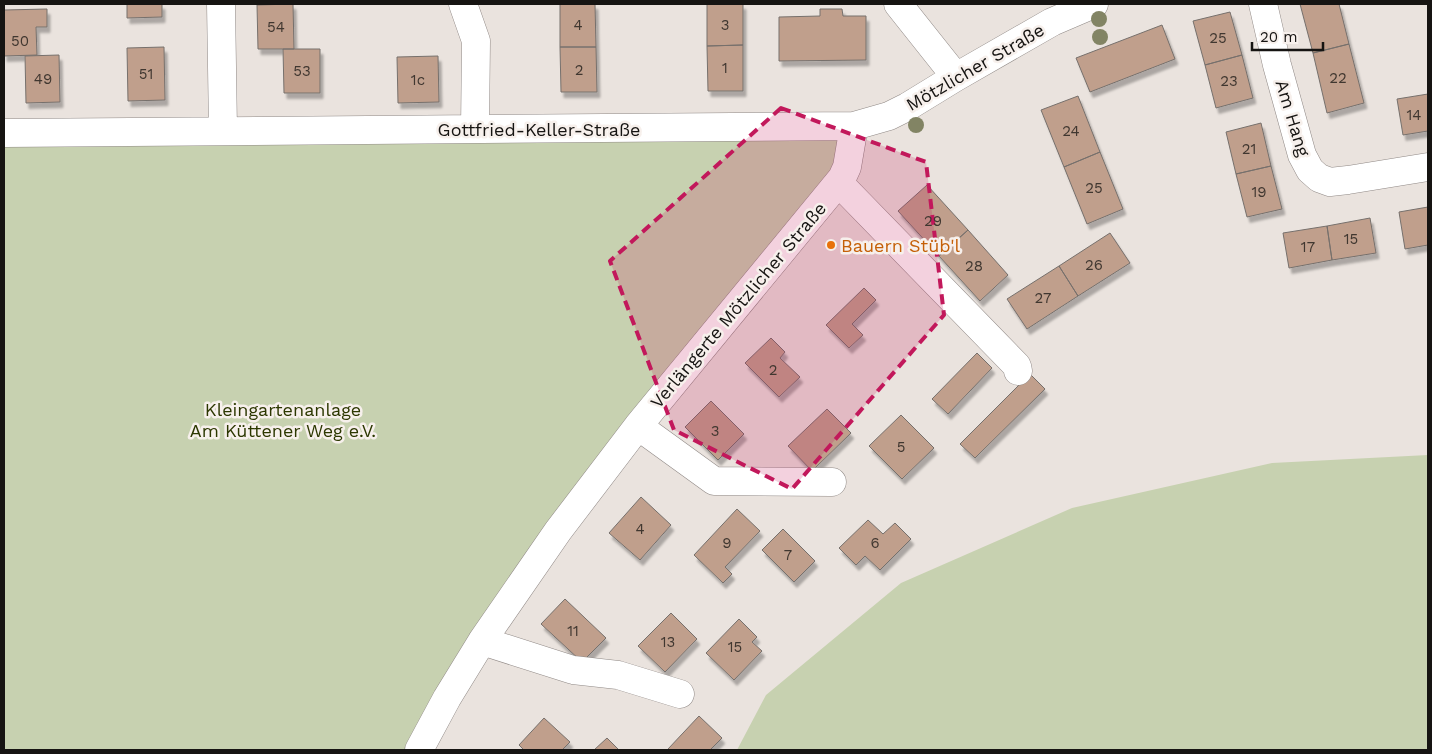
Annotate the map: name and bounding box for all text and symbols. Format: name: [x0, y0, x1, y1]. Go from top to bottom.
house number: 4: [573, 16, 583, 34]
house number: 3: [721, 16, 729, 34]
house number: 54: [267, 18, 285, 36]
street label: Mötzlicher Straße: [902, 19, 1048, 115]
scale bar: [1252, 20, 1323, 52]
text: 20 m: [1260, 28, 1298, 46]
house number: 25: [1209, 29, 1227, 47]
house number: 50: [11, 32, 29, 50]
house number: 1: [722, 59, 728, 77]
house number: 2: [575, 61, 583, 79]
house number: 53: [293, 62, 311, 80]
house number: 51: [139, 65, 153, 83]
house number: 22: [1329, 69, 1347, 87]
house number: 49: [34, 70, 52, 88]
house number: 1c: [411, 71, 425, 89]
house number: 23: [1220, 72, 1238, 90]
street label: Am Hang: [1271, 77, 1315, 159]
house number: 14: [1406, 106, 1422, 124]
street label: Gottfried-Keller-Straße: [438, 119, 640, 140]
house number: 24: [1062, 122, 1080, 140]
house number: 21: [1242, 140, 1256, 158]
house number: 25: [1085, 179, 1103, 197]
house number: 19: [1251, 183, 1267, 201]
street label: Verlängerte Mötzlicher Straße: [646, 198, 830, 412]
house number: 29: [924, 212, 942, 230]
house number: 15: [1344, 230, 1358, 248]
place label: Bauern Stüb'l: [841, 235, 960, 256]
house number: 17: [1301, 238, 1315, 256]
marker: Bauern Stüb'l: [825, 239, 837, 251]
house number: 26: [1085, 256, 1103, 274]
house number: 28: [965, 257, 983, 275]
house number: 27: [1035, 289, 1051, 307]
house number: 2: [769, 361, 777, 379]
park label: Kleingartenanlage Am Küttener Weg e.V.: [190, 399, 376, 441]
house number: 3: [711, 422, 719, 440]
house number: 5: [897, 438, 905, 456]
house number: 4: [635, 520, 645, 538]
house number: 9: [722, 534, 732, 552]
house number: 6: [870, 534, 880, 552]
house number: 7: [784, 546, 792, 564]
house number: 11: [567, 622, 579, 640]
house number: 13: [661, 633, 675, 651]
house number: 15: [728, 638, 742, 656]

